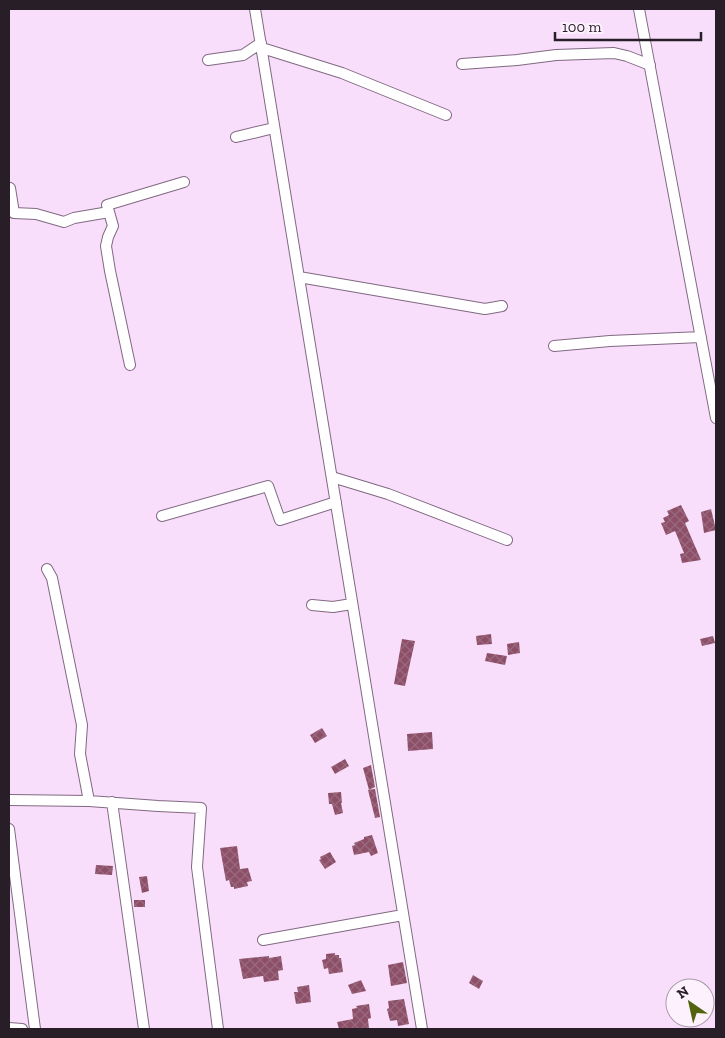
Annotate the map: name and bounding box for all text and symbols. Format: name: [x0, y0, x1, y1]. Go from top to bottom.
scale bar: [555, 10, 701, 42]
text: 100 m: [562, 18, 601, 36]
north arrow: [665, 978, 715, 1028]
text: N: [674, 982, 692, 1003]

